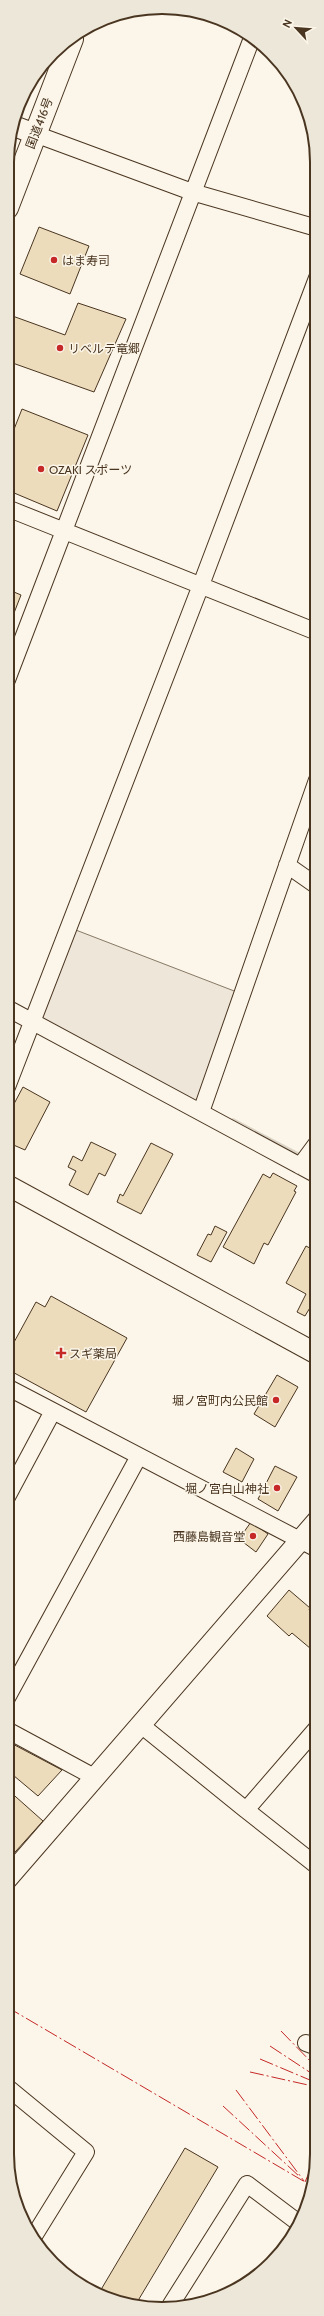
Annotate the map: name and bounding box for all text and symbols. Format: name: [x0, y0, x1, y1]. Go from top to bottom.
north arrow: [276, 8, 316, 48]
text: N: [279, 17, 295, 30]
street label: 国道416号: [22, 95, 56, 151]
place label: はま寿司: [62, 253, 110, 268]
marker: はま寿司: [49, 255, 59, 265]
place label: リベルテ竜郷: [68, 341, 140, 356]
marker: リベルテ竜郷: [55, 343, 65, 353]
place label: OZAKI スポーツ: [49, 462, 132, 477]
marker: OZAKI スポーツ: [36, 464, 46, 474]
place label: スギ薬局: [69, 1346, 117, 1361]
marker: スギ薬局: [56, 1348, 66, 1358]
place label: 堀ノ宮町内公民館: [172, 1393, 268, 1408]
marker: 堀ノ宮町内公民館: [271, 1395, 281, 1405]
place label: 堀ノ宮白山神社: [185, 1481, 269, 1496]
marker: 堀ノ宮白山神社: [272, 1483, 282, 1493]
place label: 西藤島観音堂: [173, 1529, 245, 1544]
marker: 西藤島観音堂: [248, 1531, 258, 1541]

